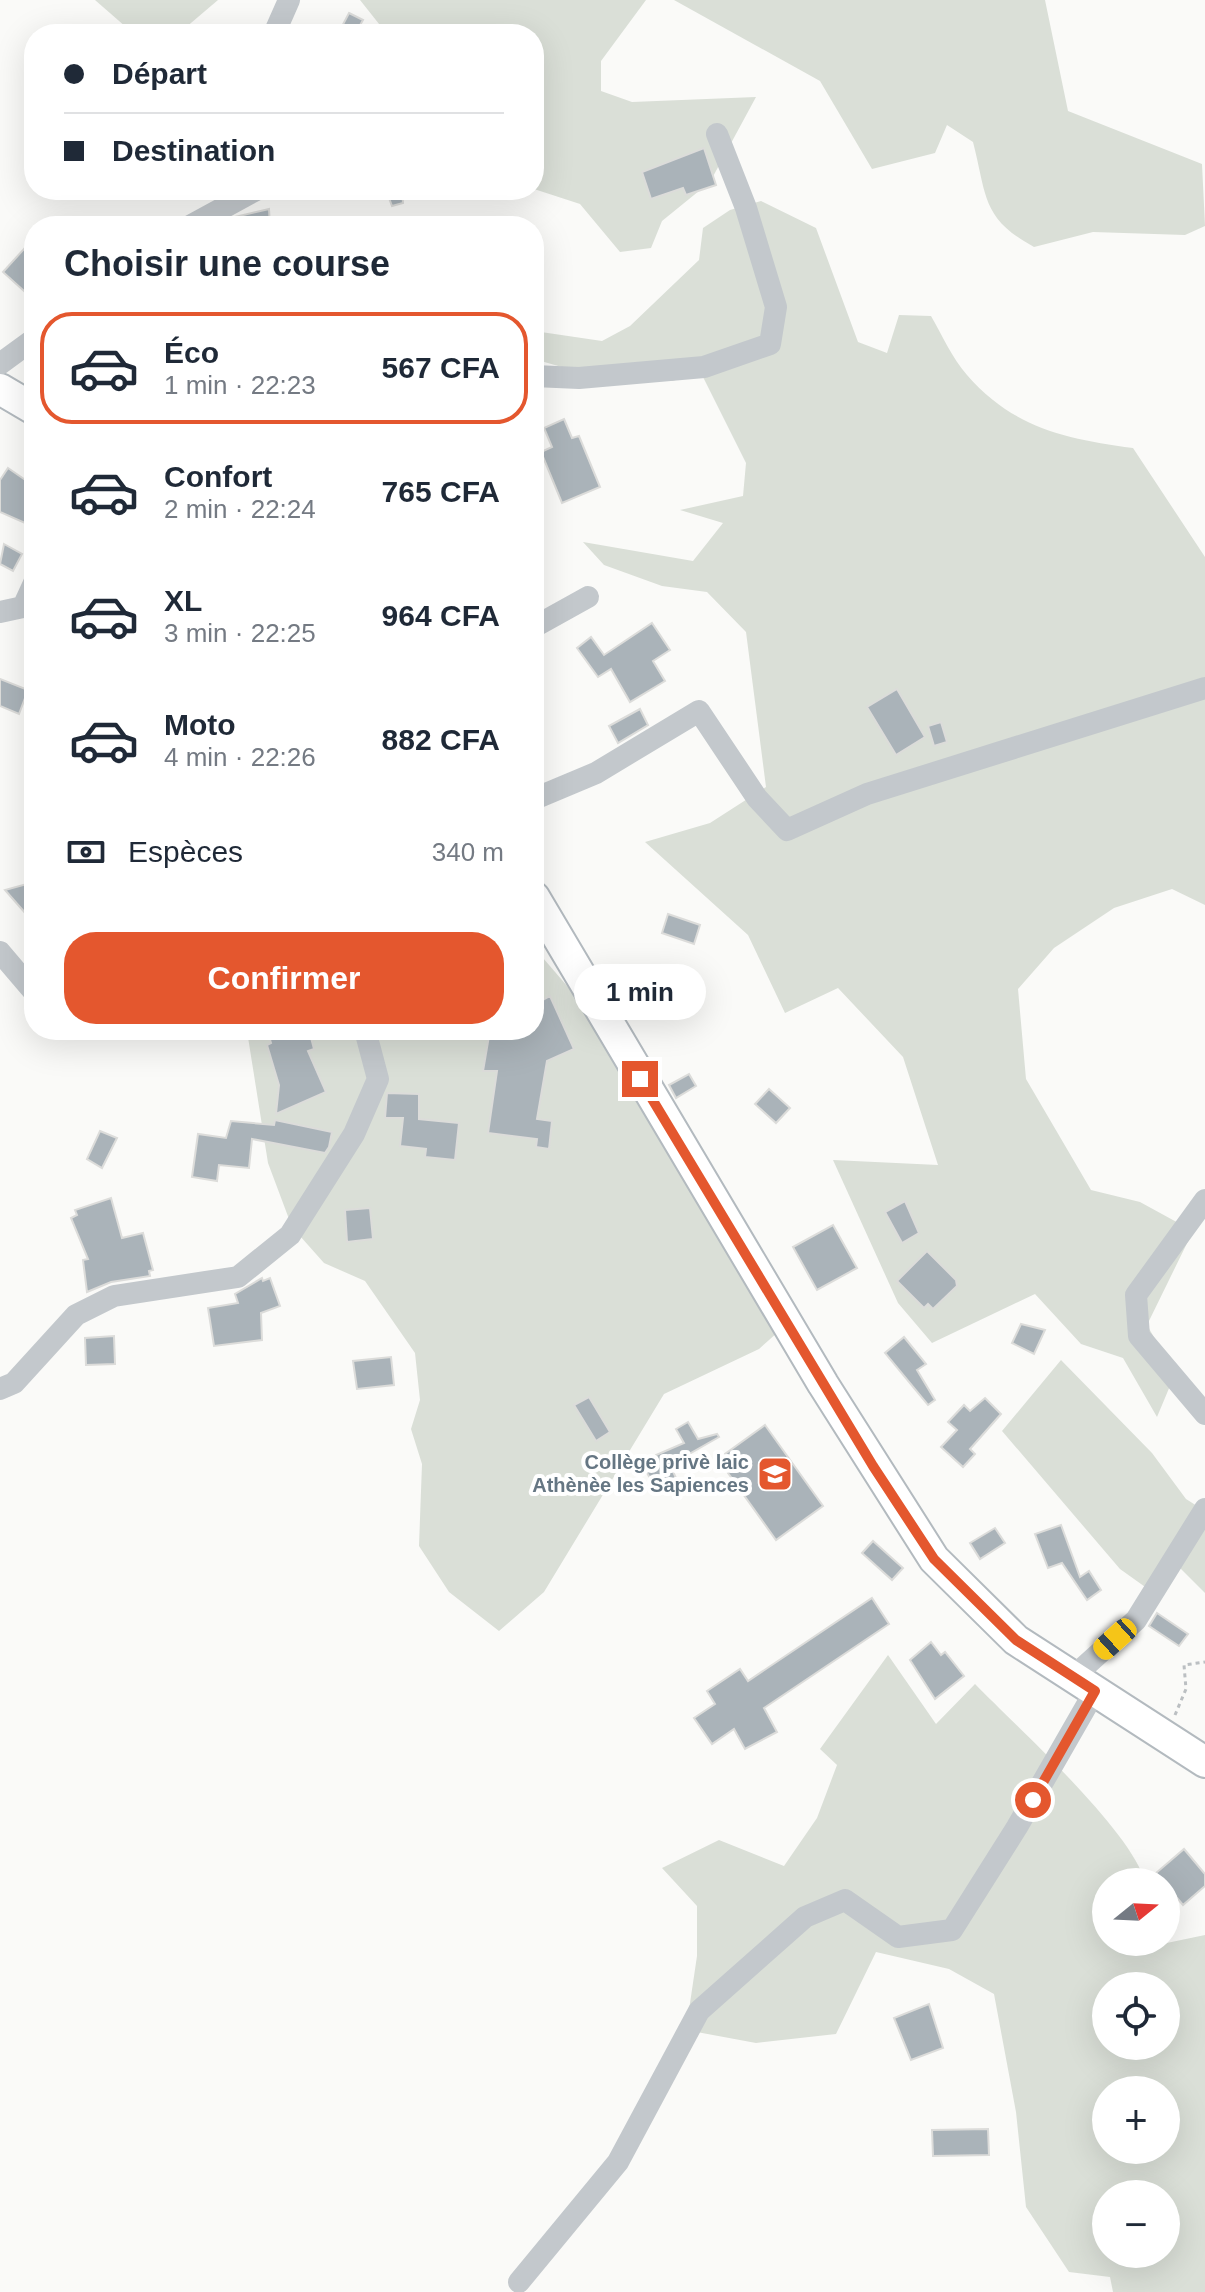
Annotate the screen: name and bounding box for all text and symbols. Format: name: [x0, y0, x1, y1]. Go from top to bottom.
text: Départ: [112, 57, 207, 90]
text: Destination: [112, 134, 275, 167]
text: Choisir une course: [64, 243, 390, 284]
icon: car: [68, 332, 140, 404]
text: Éco: [164, 336, 219, 369]
text: 567 CFA: [382, 351, 500, 384]
text: 1 min · 22:23: [164, 370, 316, 400]
icon: car: [68, 456, 140, 528]
text: Confort: [164, 460, 272, 493]
text: 765 CFA: [382, 475, 500, 508]
text: 2 min · 22:24: [164, 494, 316, 524]
icon: car: [68, 580, 140, 652]
text: XL: [164, 584, 202, 617]
text: 964 CFA: [382, 599, 500, 632]
text: 3 min · 22:25: [164, 618, 316, 648]
icon: car: [68, 704, 140, 776]
text: Moto: [164, 708, 236, 741]
text: 882 CFA: [382, 723, 500, 756]
text: 4 min · 22:26: [164, 742, 316, 772]
icon: cash: [64, 830, 108, 874]
text: Espèces: [128, 835, 243, 868]
text: 340 m: [432, 837, 504, 867]
button: Confirmer: [64, 932, 504, 1024]
callout: 1 min: [574, 963, 706, 1019]
text: 1 min: [606, 977, 674, 1007]
route end: [622, 1061, 658, 1097]
place label: Collège privè laic Athènèe les Sapiences: [532, 1451, 749, 1496]
school or university icon: Collège privè laic Athènèe les Sapiences: [756, 1455, 794, 1493]
car: [1089, 1614, 1141, 1664]
route start: [1015, 1782, 1051, 1818]
north arrow: [1092, 1868, 1180, 1956]
map controls: [1092, 1868, 1180, 2268]
button: locate: [1092, 1972, 1180, 2060]
button: +: [1092, 2076, 1180, 2164]
button: −: [1092, 2180, 1180, 2268]

